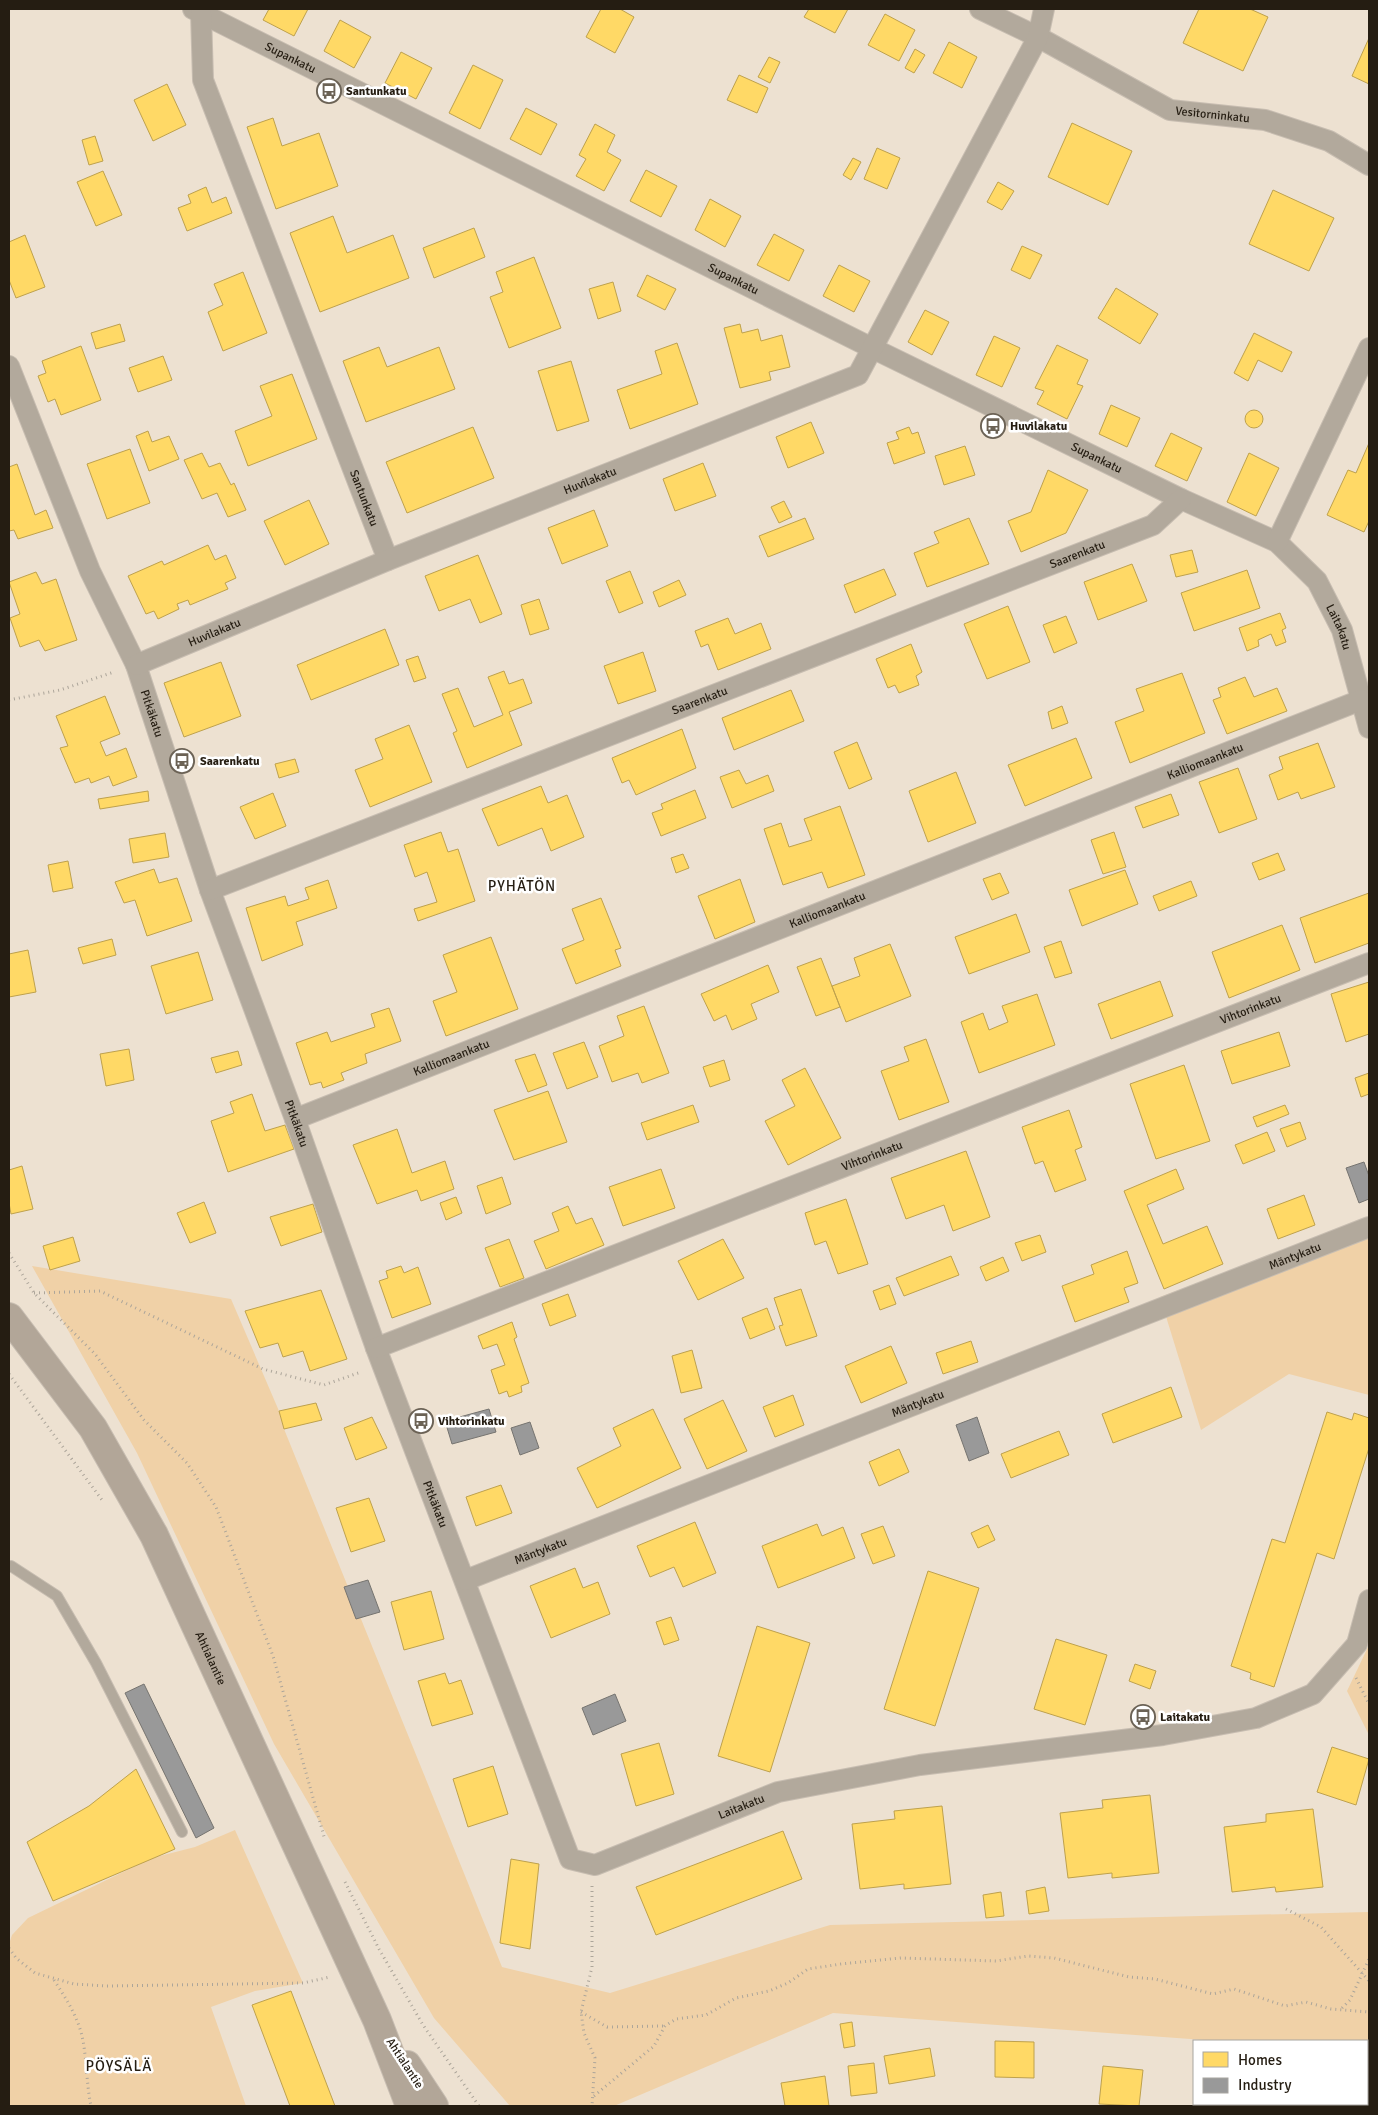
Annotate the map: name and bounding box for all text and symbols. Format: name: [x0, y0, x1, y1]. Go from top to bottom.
street label: Supankatu: [262, 39, 318, 77]
bus stop icon: Santunkatu: [316, 78, 342, 104]
place label: Santunkatu: [346, 84, 407, 99]
street label: Vesitorninkatu: [1175, 104, 1250, 126]
street label: Supankatu: [705, 260, 761, 298]
bus stop icon: Huvilakatu: [980, 413, 1006, 439]
place label: Huvilakatu: [1010, 419, 1068, 434]
street label: Supankatu: [1068, 439, 1124, 477]
street label: Huvilakatu: [561, 464, 619, 498]
street label: Santunkatu: [346, 468, 381, 529]
street label: Saarenkatu: [1048, 537, 1107, 572]
street label: Laitakatu: [1322, 602, 1354, 652]
street label: Huvilakatu: [186, 615, 243, 650]
street label: Saarenkatu: [670, 683, 730, 718]
street label: Pitkäkatu: [137, 688, 166, 739]
street label: Kalliomaankatu: [1165, 740, 1246, 783]
bus stop icon: Saarenkatu: [169, 748, 195, 774]
place label: Saarenkatu: [200, 754, 260, 769]
district label: PYHÄTÖN: [488, 877, 556, 895]
street label: Kalliomaankatu: [787, 888, 868, 932]
street label: Vihtorinkatu: [1218, 991, 1283, 1028]
street label: Kalliomaankatu: [411, 1036, 492, 1080]
street label: Pitkäkatu: [281, 1098, 311, 1149]
street label: Vihtorinkatu: [840, 1138, 905, 1175]
street label: Mäntykatu: [1267, 1239, 1323, 1273]
street label: Mäntykatu: [890, 1387, 946, 1421]
bus stop icon: Vihtorinkatu: [408, 1408, 434, 1434]
place label: Vihtorinkatu: [438, 1414, 505, 1429]
street label: Pitkäkatu: [419, 1479, 451, 1530]
street label: Mäntykatu: [512, 1534, 569, 1568]
street label: Ahtialantie: [191, 1629, 229, 1688]
bus stop icon: Laitakatu: [1130, 1704, 1156, 1730]
place label: Laitakatu: [1160, 1710, 1210, 1725]
street label: Laitakatu: [716, 1791, 767, 1823]
street label: Ahtialantie: [383, 2035, 426, 2091]
legend: [1193, 2040, 1368, 2105]
text: Homes: [1238, 2051, 1282, 2069]
district label: PÖYSÄLÄ: [86, 2057, 152, 2075]
text: Industry: [1238, 2076, 1291, 2094]

